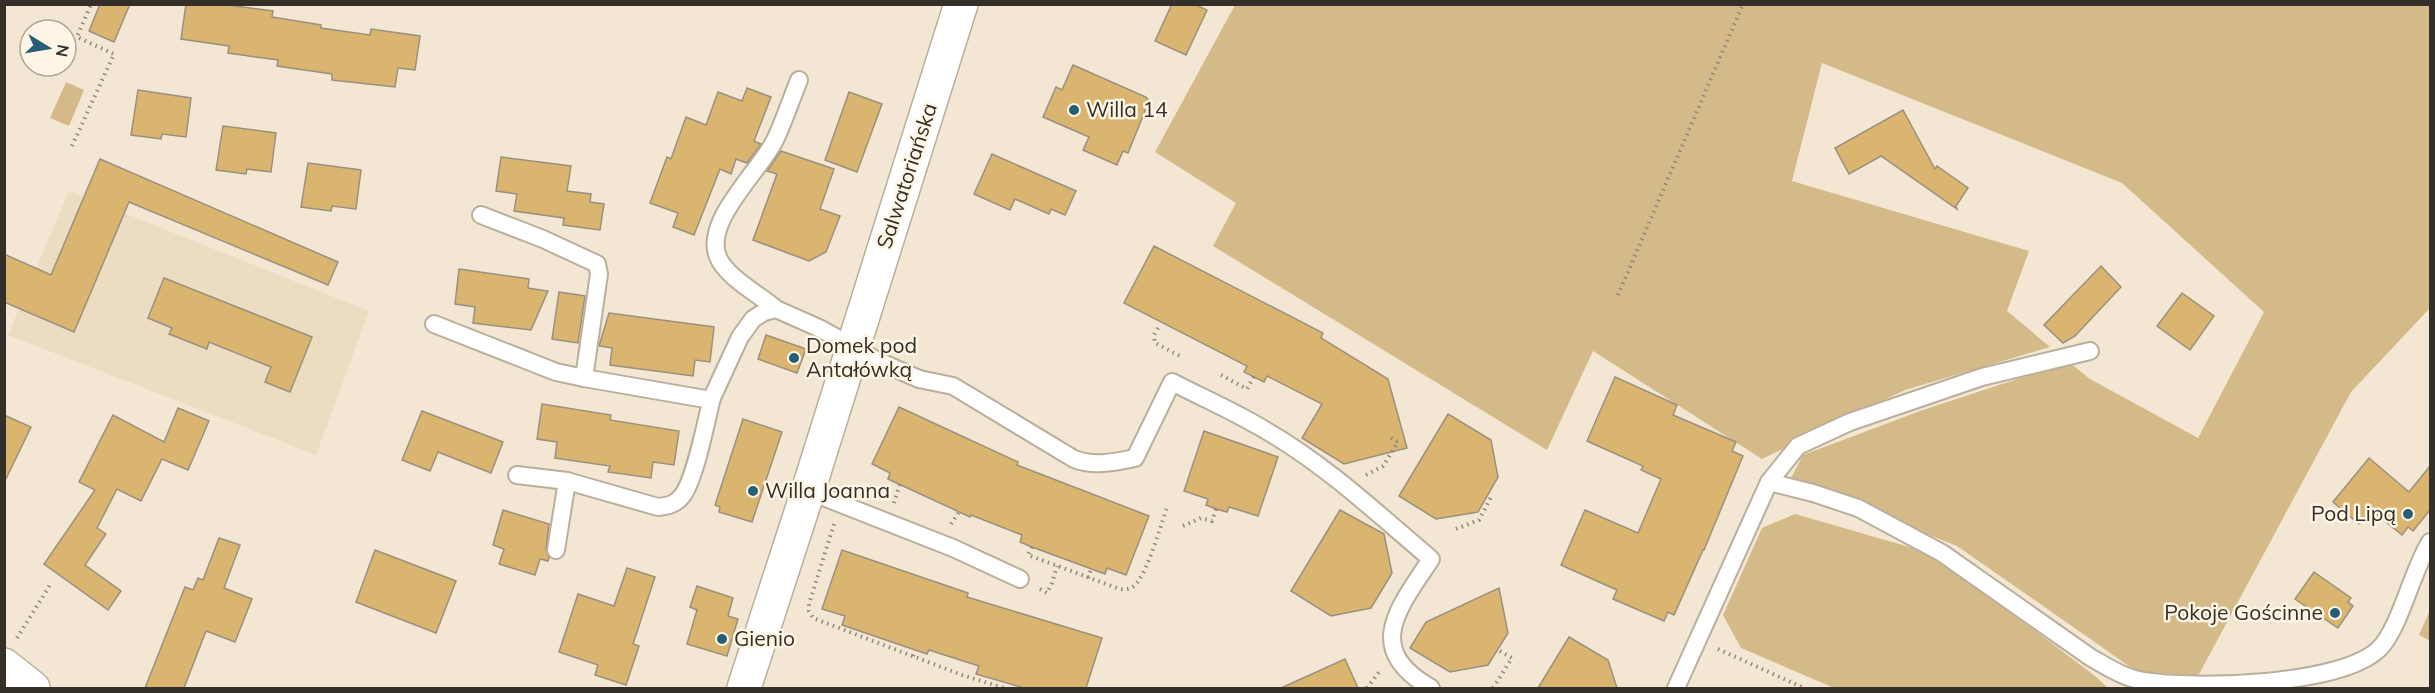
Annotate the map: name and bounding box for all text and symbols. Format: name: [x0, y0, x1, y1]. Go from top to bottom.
north arrow: [18, 18, 78, 78]
text: N: [52, 43, 74, 59]
place label: Willa 14: [1086, 96, 1168, 122]
street label: Salwatoriańska: [870, 99, 942, 252]
marker: Willa 14: [1067, 103, 1081, 117]
place label: Domek pod Antałówką: [806, 332, 917, 382]
marker: Domek pod Antałówką: [787, 351, 801, 365]
place label: Willa Joanna: [765, 477, 890, 503]
marker: Willa Joanna: [746, 484, 760, 498]
place label: Pod Lipą: [2311, 500, 2396, 526]
marker: Pod Lipą: [2401, 507, 2415, 521]
place label: Pokoje Gościnne: [2164, 599, 2323, 625]
marker: Pokoje Gościnne: [2328, 606, 2342, 620]
place label: Gienio: [734, 625, 795, 651]
marker: Gienio: [715, 632, 729, 646]

